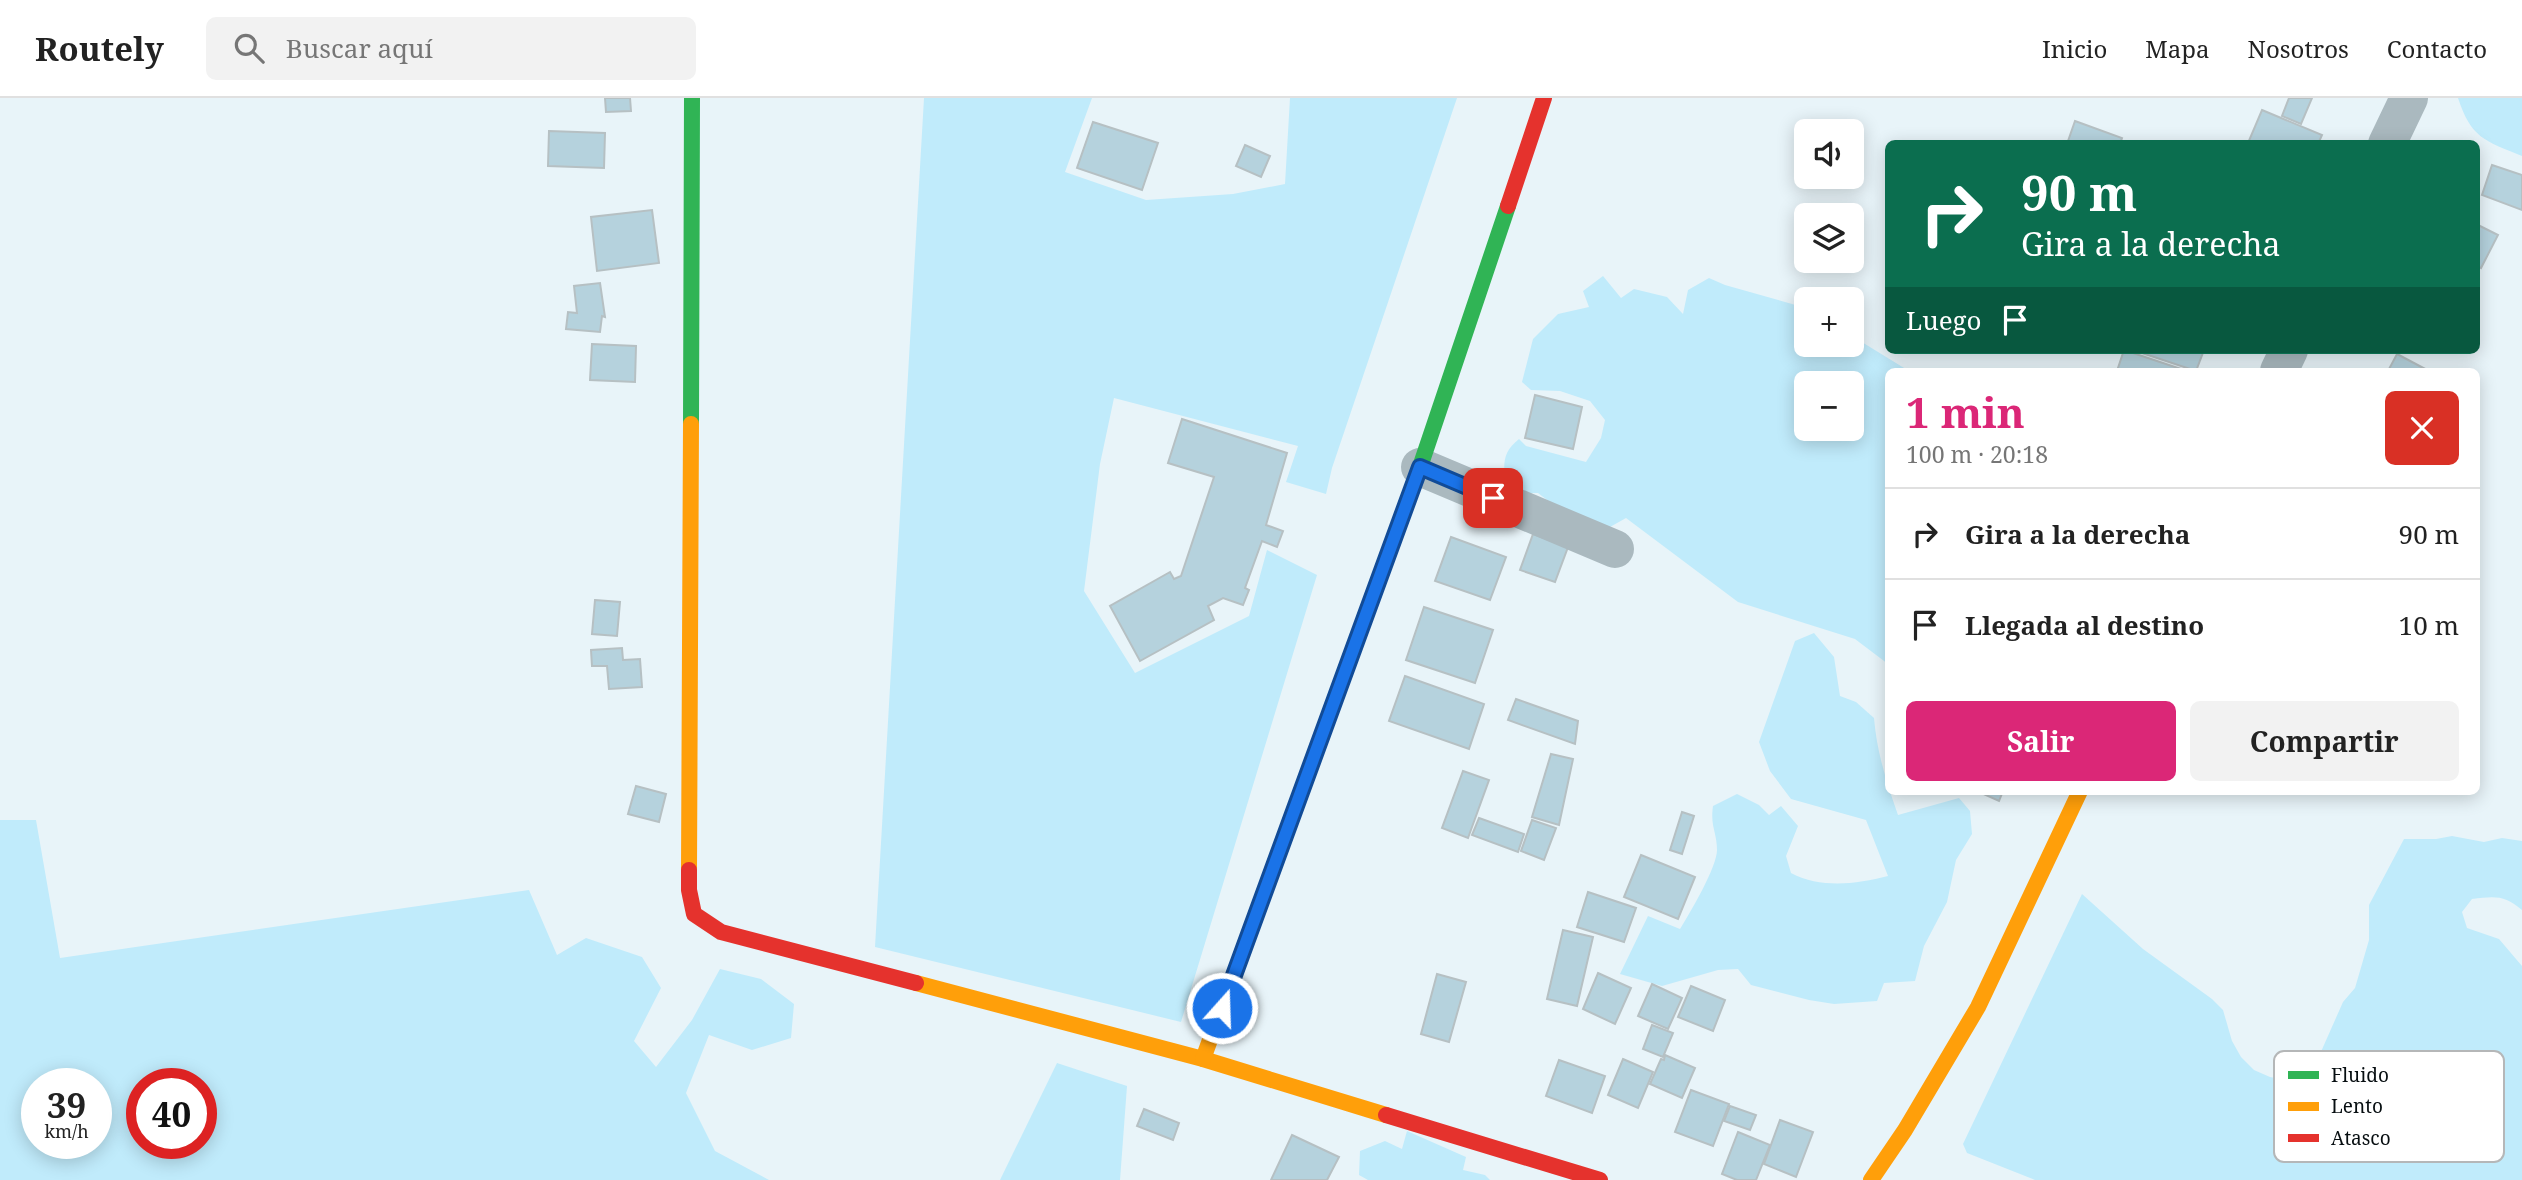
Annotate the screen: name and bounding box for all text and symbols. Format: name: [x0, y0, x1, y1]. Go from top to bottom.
search box: [206, 17, 696, 80]
text: Routely: [35, 26, 164, 71]
icon: search: [230, 29, 268, 67]
text: Buscar aquí: [286, 30, 433, 66]
text: Inicio: [2042, 32, 2107, 65]
text: Mapa: [2145, 32, 2210, 65]
text: Nosotros: [2248, 32, 2349, 65]
text: Contacto: [2387, 32, 2487, 65]
map controls: [1794, 119, 1864, 441]
button: sound: [1794, 119, 1864, 189]
text: 90 m: [2021, 159, 2137, 225]
icon: right: [1906, 168, 1997, 259]
button: layers: [1794, 203, 1864, 273]
text: Gira a la derecha: [2021, 222, 2281, 265]
button: +: [1794, 287, 1864, 357]
icon: arrive: [1996, 301, 2034, 339]
text: Luego: [1906, 302, 1982, 338]
button: −: [1794, 371, 1864, 441]
text: 1 min: [1906, 383, 2025, 440]
button: close: [2385, 391, 2459, 465]
text: 100 m · 20:18: [1906, 438, 2048, 470]
pin: [1463, 468, 1523, 528]
icon: arrive: [1474, 479, 1512, 517]
icon: right: [1906, 515, 1944, 553]
text: Gira a la derecha: [1965, 516, 2190, 552]
text: 90 m: [2399, 516, 2459, 552]
icon: arrive: [1906, 606, 1944, 644]
text: Llegada al destino: [1965, 607, 2204, 643]
text: 10 m: [2399, 607, 2459, 643]
button: Salir: [1906, 701, 2176, 781]
button: Compartir: [2190, 701, 2459, 781]
position arrow: [1185, 971, 1259, 1045]
legend: [2274, 1051, 2504, 1162]
text: Fluido: [2331, 1062, 2389, 1088]
speed limit sign: 40: [126, 1068, 217, 1159]
text: 39: [47, 1081, 86, 1128]
text: Lento: [2331, 1093, 2383, 1119]
text: km/h: [44, 1119, 89, 1143]
text: Atasco: [2331, 1125, 2391, 1151]

